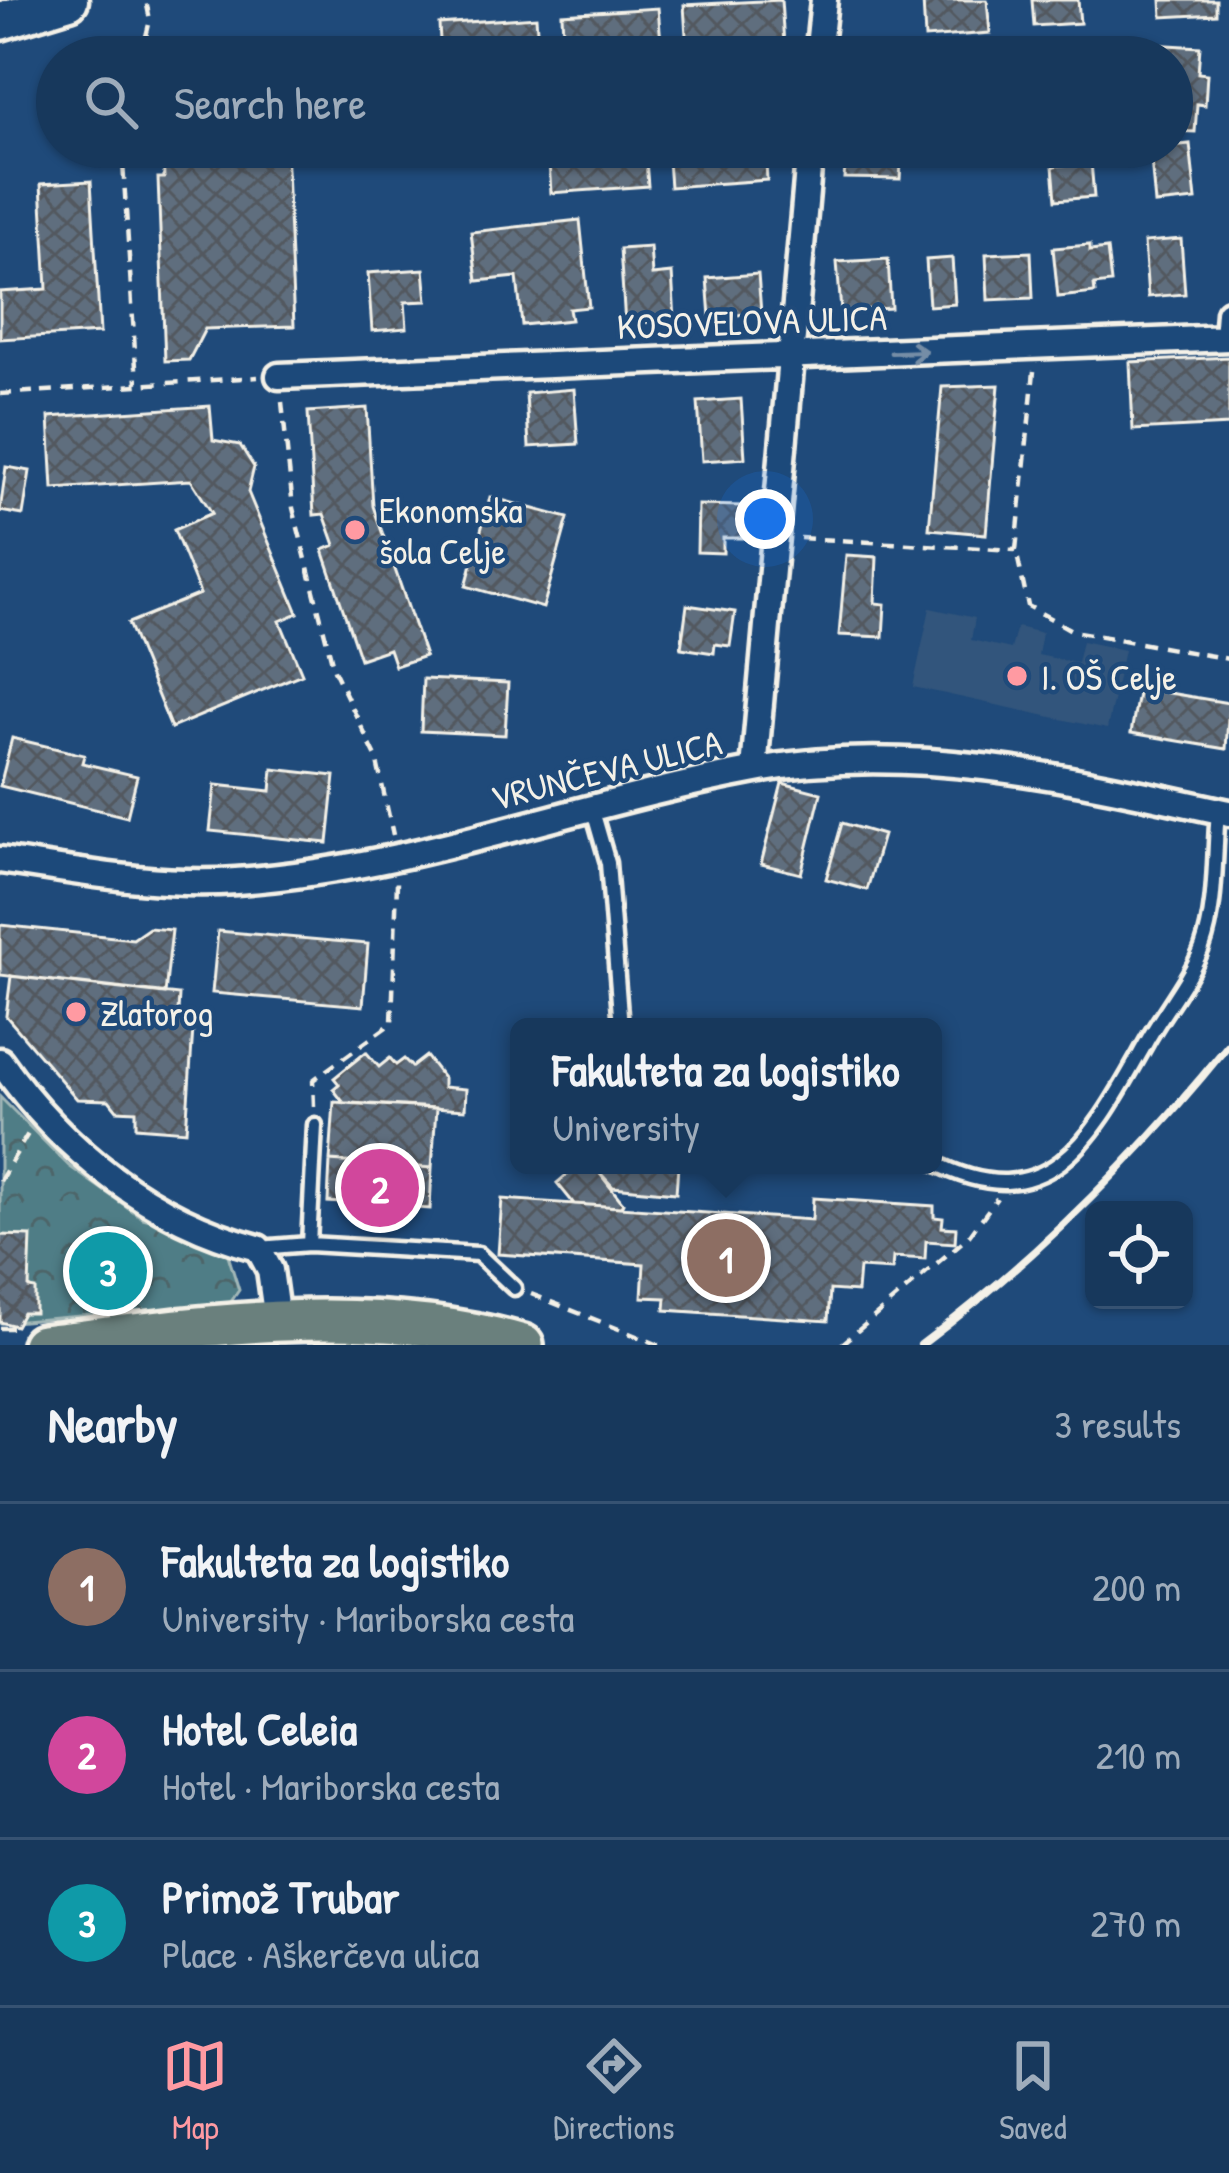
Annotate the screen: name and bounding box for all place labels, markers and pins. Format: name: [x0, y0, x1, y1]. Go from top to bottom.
place label: Ekonomska šola Celje: [379, 485, 523, 575]
marker: Ekonomska šola Celje: [342, 517, 368, 543]
place label: I. OŠ Celje: [1041, 652, 1177, 701]
marker: I. OŠ Celje: [1004, 663, 1030, 689]
place label: Zlatorog: [100, 988, 213, 1037]
marker: Zlatorog: [63, 999, 89, 1025]
pin: 2: [341, 1143, 419, 1233]
pin: 1: [687, 1213, 765, 1303]
pin: 3: [69, 1226, 147, 1316]

